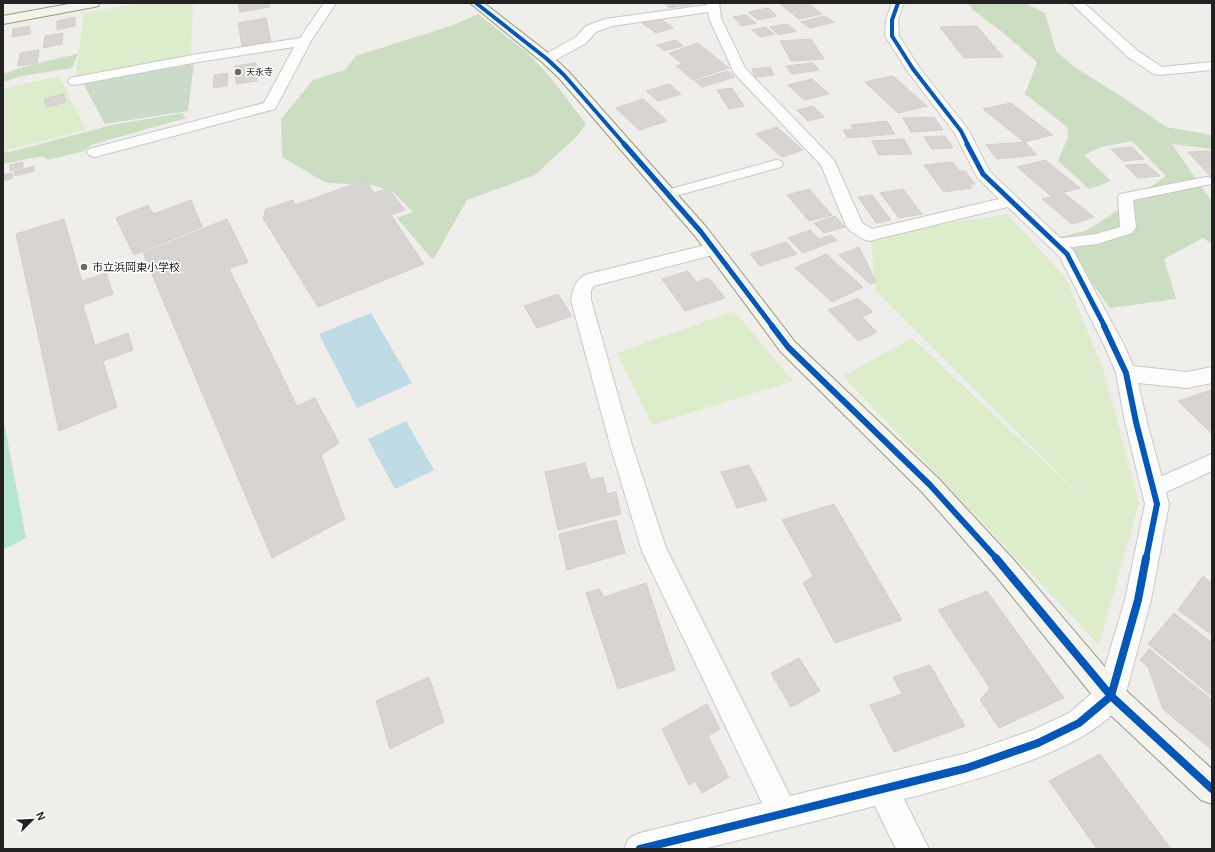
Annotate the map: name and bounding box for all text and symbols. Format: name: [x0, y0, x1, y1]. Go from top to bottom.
marker: 天永寺: [233, 67, 243, 77]
place label: 天永寺: [246, 67, 273, 77]
place label: 市立浜岡東小学校: [92, 261, 180, 273]
marker: 市立浜岡東小学校: [79, 262, 89, 272]
north arrow: [12, 800, 52, 840]
text: N: [34, 810, 48, 822]

